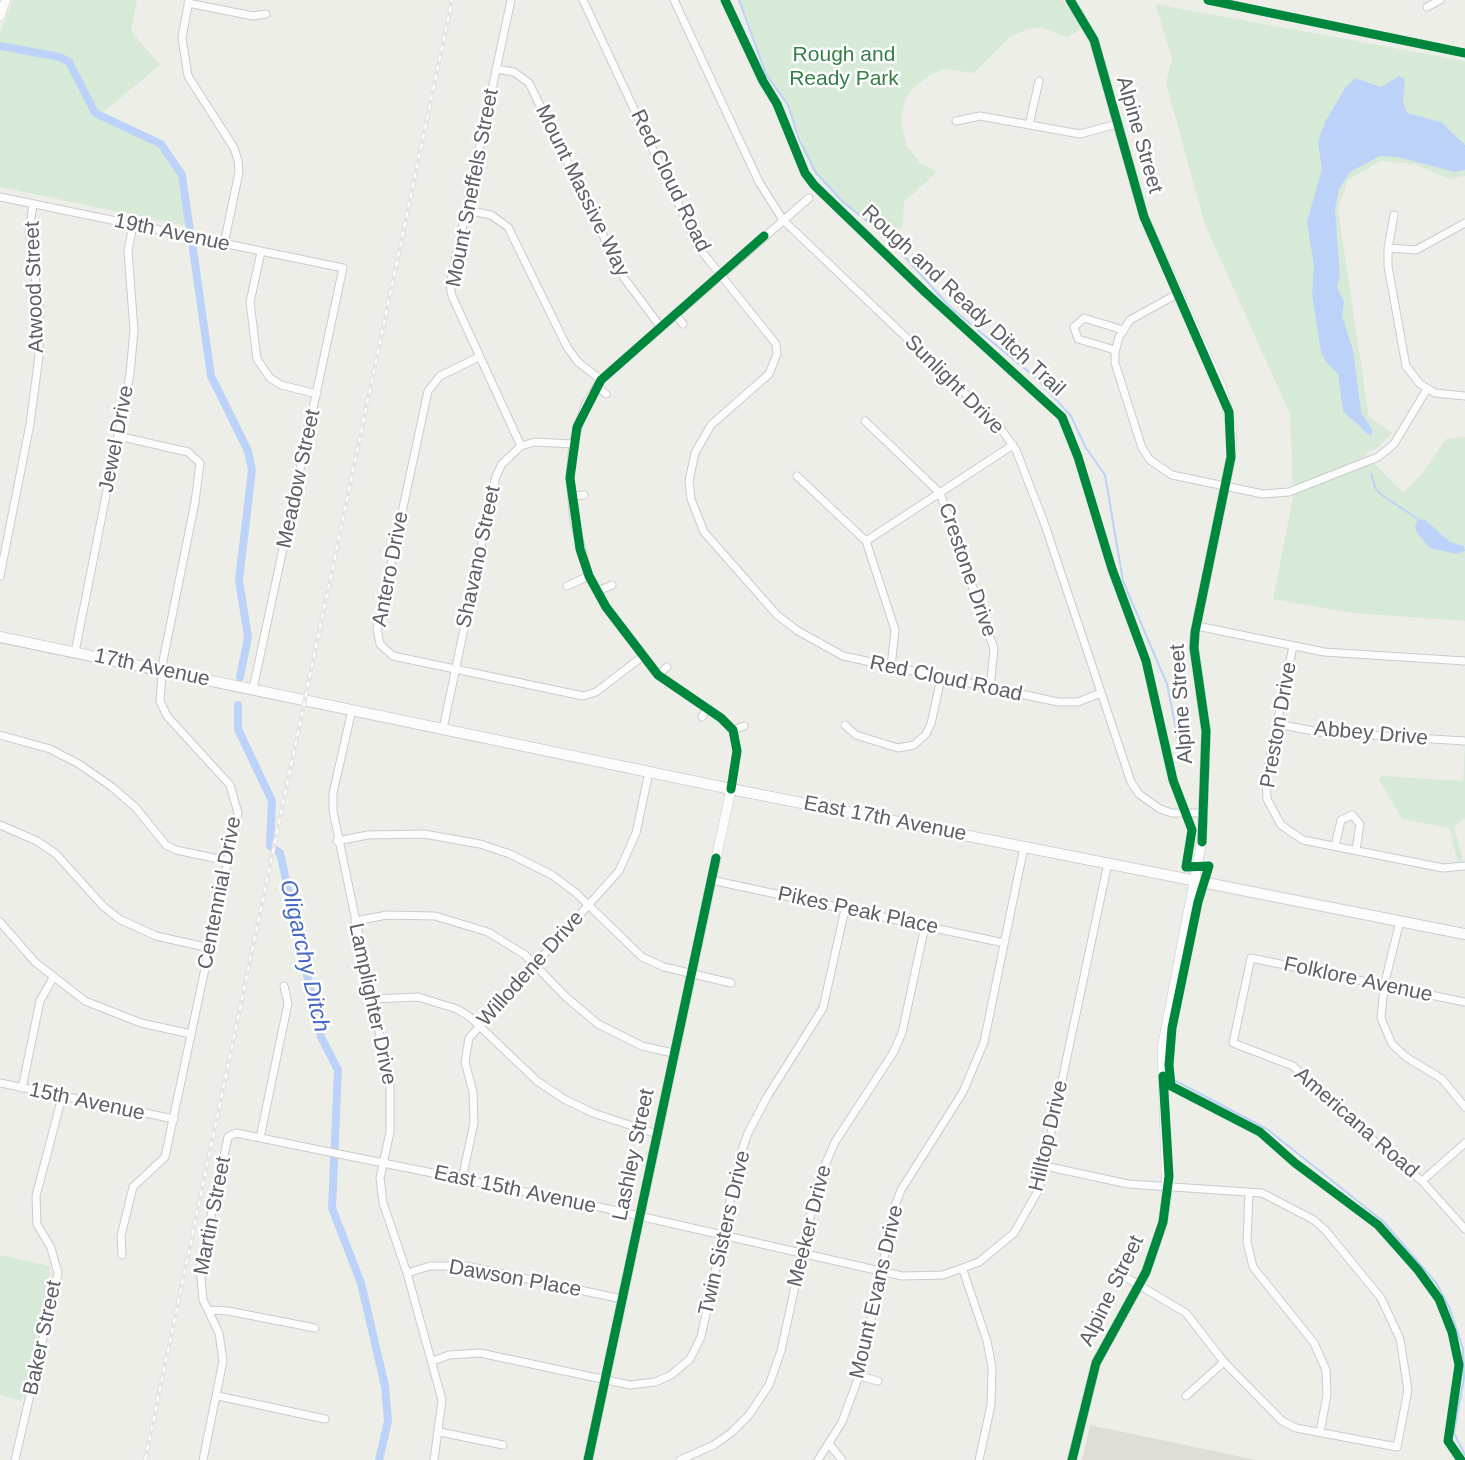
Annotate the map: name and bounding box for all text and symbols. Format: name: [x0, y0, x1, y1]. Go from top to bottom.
park label: Rough and Ready Park: [789, 42, 899, 92]
street label: Alpine Street: [1110, 74, 1168, 196]
street label: Mount Sneffels Street: [441, 87, 505, 289]
street label: Mount Massive Way: [529, 101, 635, 281]
street label: Red Cloud Road: [625, 106, 715, 256]
street label: Rough and Ready Ditch Trail: [856, 200, 1070, 402]
street label: 19th Avenue: [112, 208, 232, 258]
street label: Atwood Street: [20, 221, 50, 353]
street label: Sunlight Drive: [899, 330, 1009, 440]
street label: Jewel Drive: [94, 383, 140, 495]
street label: Meadow Street: [272, 407, 326, 551]
street label: Shavano Street: [452, 484, 506, 630]
street label: Crestone Drive: [932, 500, 1002, 640]
street label: Antero Drive: [367, 509, 415, 629]
street label: 17th Avenue: [92, 643, 212, 693]
street label: Alpine Street: [1165, 643, 1199, 765]
street label: Red Cloud Road: [867, 651, 1025, 707]
street label: Preston Drive: [1256, 660, 1302, 790]
street label: Abbey Drive: [1313, 716, 1429, 752]
street label: East 17th Avenue: [801, 791, 969, 847]
street label: Centennial Drive: [193, 814, 247, 972]
water label: Oligarchy Ditch: [273, 877, 335, 1035]
street label: Pikes Peak Place: [775, 882, 941, 940]
street label: Willodene Drive: [472, 906, 590, 1032]
street label: Lamplighter Drive: [343, 921, 401, 1087]
street label: Folklore Avenue: [1281, 952, 1435, 1008]
street label: Americana Road: [1289, 1062, 1423, 1184]
street label: 15th Avenue: [27, 1077, 147, 1127]
street label: Hilltop Drive: [1024, 1078, 1074, 1194]
street label: Lashley Street: [608, 1087, 660, 1223]
street label: Twin Sisters Drive: [694, 1148, 756, 1318]
street label: Martin Street: [189, 1155, 237, 1277]
street label: East 15th Avenue: [431, 1160, 599, 1220]
street label: Meeker Drive: [783, 1162, 837, 1290]
street label: Mount Evans Drive: [845, 1203, 909, 1381]
street label: Alpine Street: [1074, 1231, 1150, 1351]
street label: Dawson Place: [447, 1255, 583, 1303]
street label: Baker Street: [19, 1278, 67, 1398]

